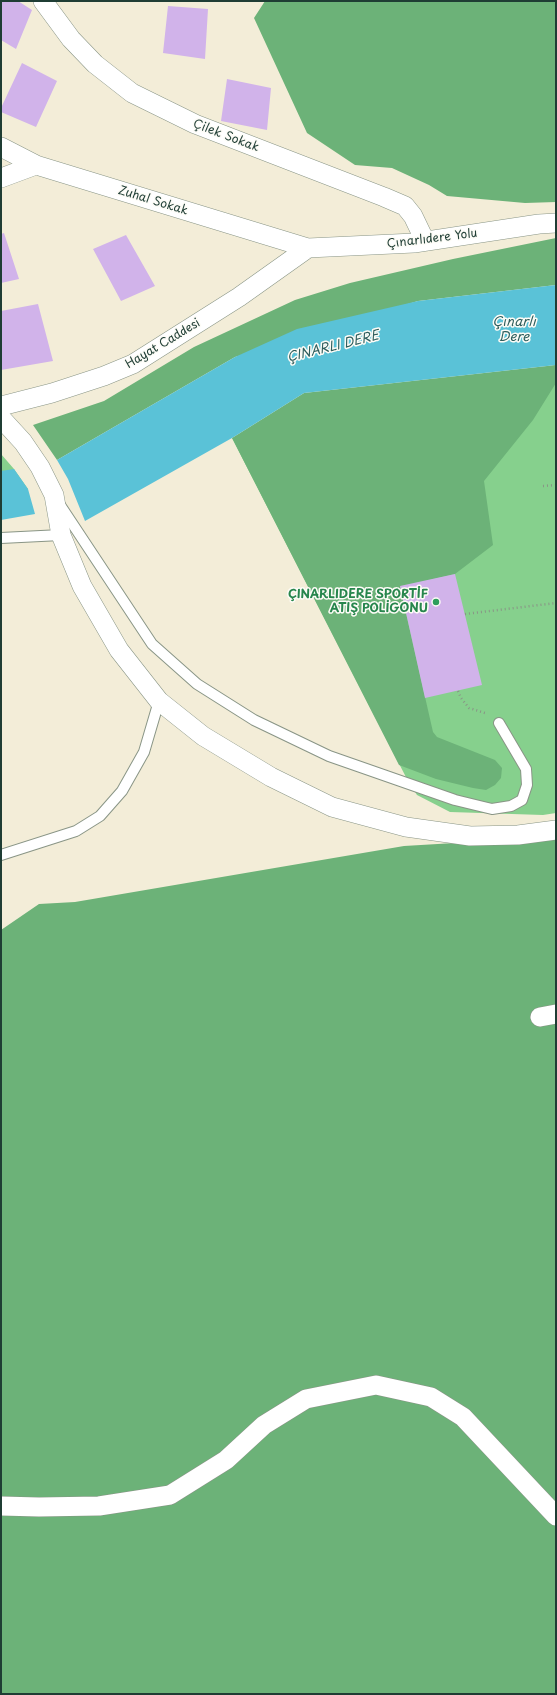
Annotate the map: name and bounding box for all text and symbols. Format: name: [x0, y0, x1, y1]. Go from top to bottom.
street label: Çilek Sokak: [191, 117, 261, 155]
street label: Zuhal Sokak: [116, 184, 190, 218]
street label: Çınarlıdere Yolu: [386, 226, 478, 252]
water label: Çınarlı Dere: [492, 314, 536, 345]
street label: Hayat Caddesi: [123, 316, 203, 372]
water label: ÇINARLI DERE: [285, 328, 381, 366]
place label: ÇINARLIDERE SPORTİF ATIŞ POLİGONU: [288, 588, 428, 616]
marker: ÇINARLIDERE SPORTİF ATIŞ POLİGONU: [431, 597, 441, 607]

